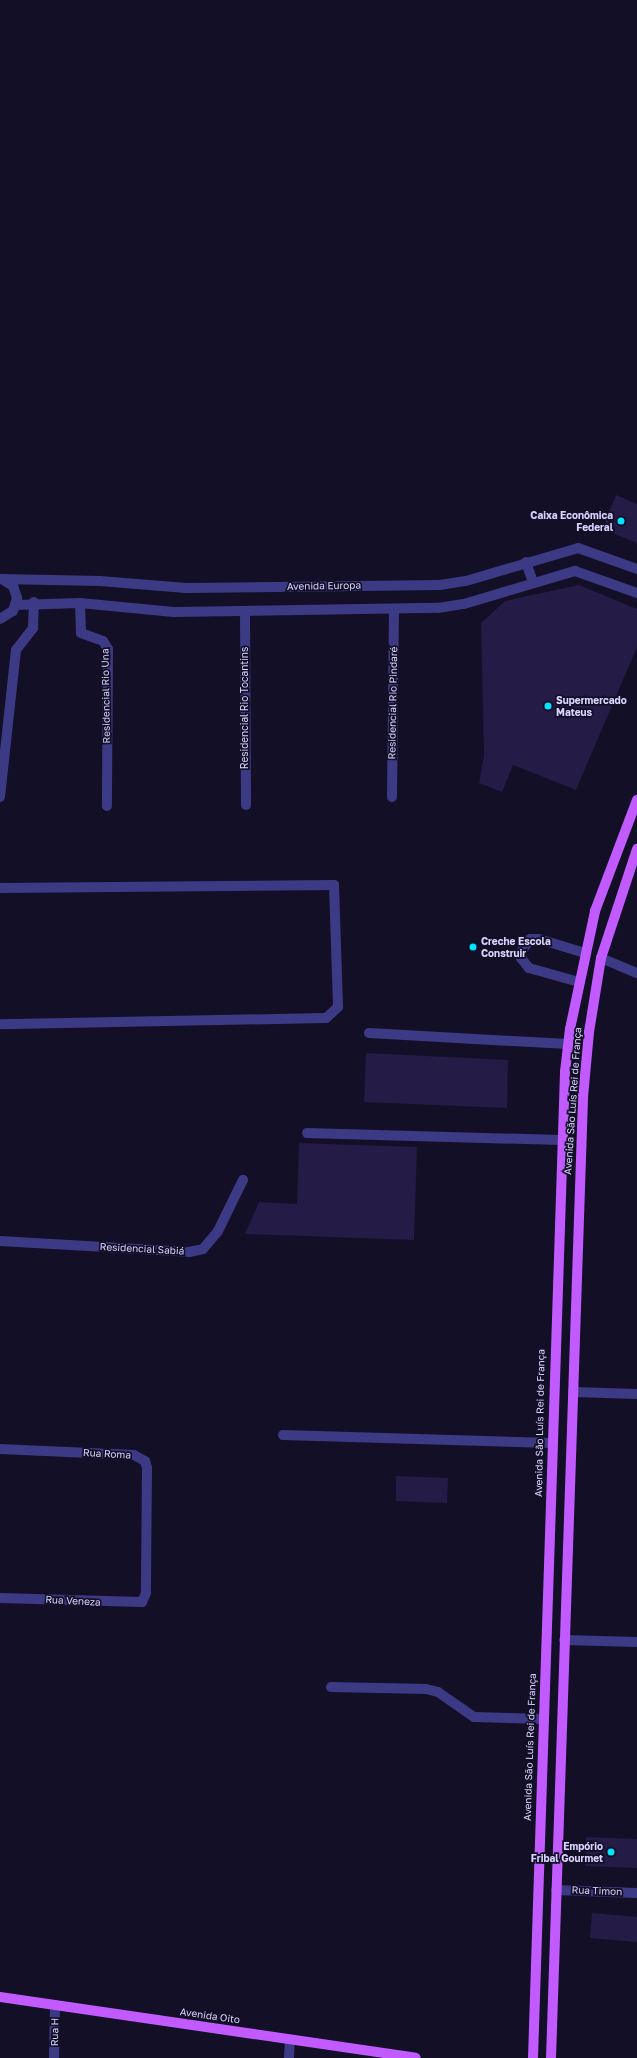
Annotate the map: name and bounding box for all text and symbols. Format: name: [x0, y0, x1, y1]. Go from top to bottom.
place label: Caixa Econômica Federal: [530, 509, 613, 532]
marker: Caixa Econômica Federal: [616, 516, 626, 526]
street label: Avenida Europa: [287, 579, 361, 593]
street label: Residencial Rio Pindaré: [386, 646, 400, 760]
street label: Residencial Rio Tocantins: [239, 647, 251, 769]
street label: Residencial Rio Una: [99, 648, 113, 744]
place label: Supermercado Mateus: [556, 694, 627, 718]
marker: Supermercado Mateus: [543, 701, 553, 711]
place label: Creche Escola Construir: [481, 935, 551, 958]
marker: Creche Escola Construir: [468, 942, 478, 952]
street label: Avenida São Luís Rei de França: [562, 1027, 584, 1175]
street label: Residencial Sabiá: [99, 1241, 185, 1257]
street label: Avenida São Luís Rei de França: [533, 1349, 547, 1497]
street label: Rua Roma: [83, 1447, 131, 1461]
street label: Rua Veneza: [45, 1594, 101, 1608]
street label: Avenida São Luís Rei de França: [521, 1673, 539, 1821]
place label: Empório Fribal Gourmet: [531, 1840, 603, 1864]
marker: Empório Fribal Gourmet: [606, 1847, 616, 1857]
street label: Rua Timon: [571, 1884, 623, 1898]
street label: Avenida Oito: [179, 2006, 241, 2026]
street label: Rua H: [49, 2018, 61, 2046]

